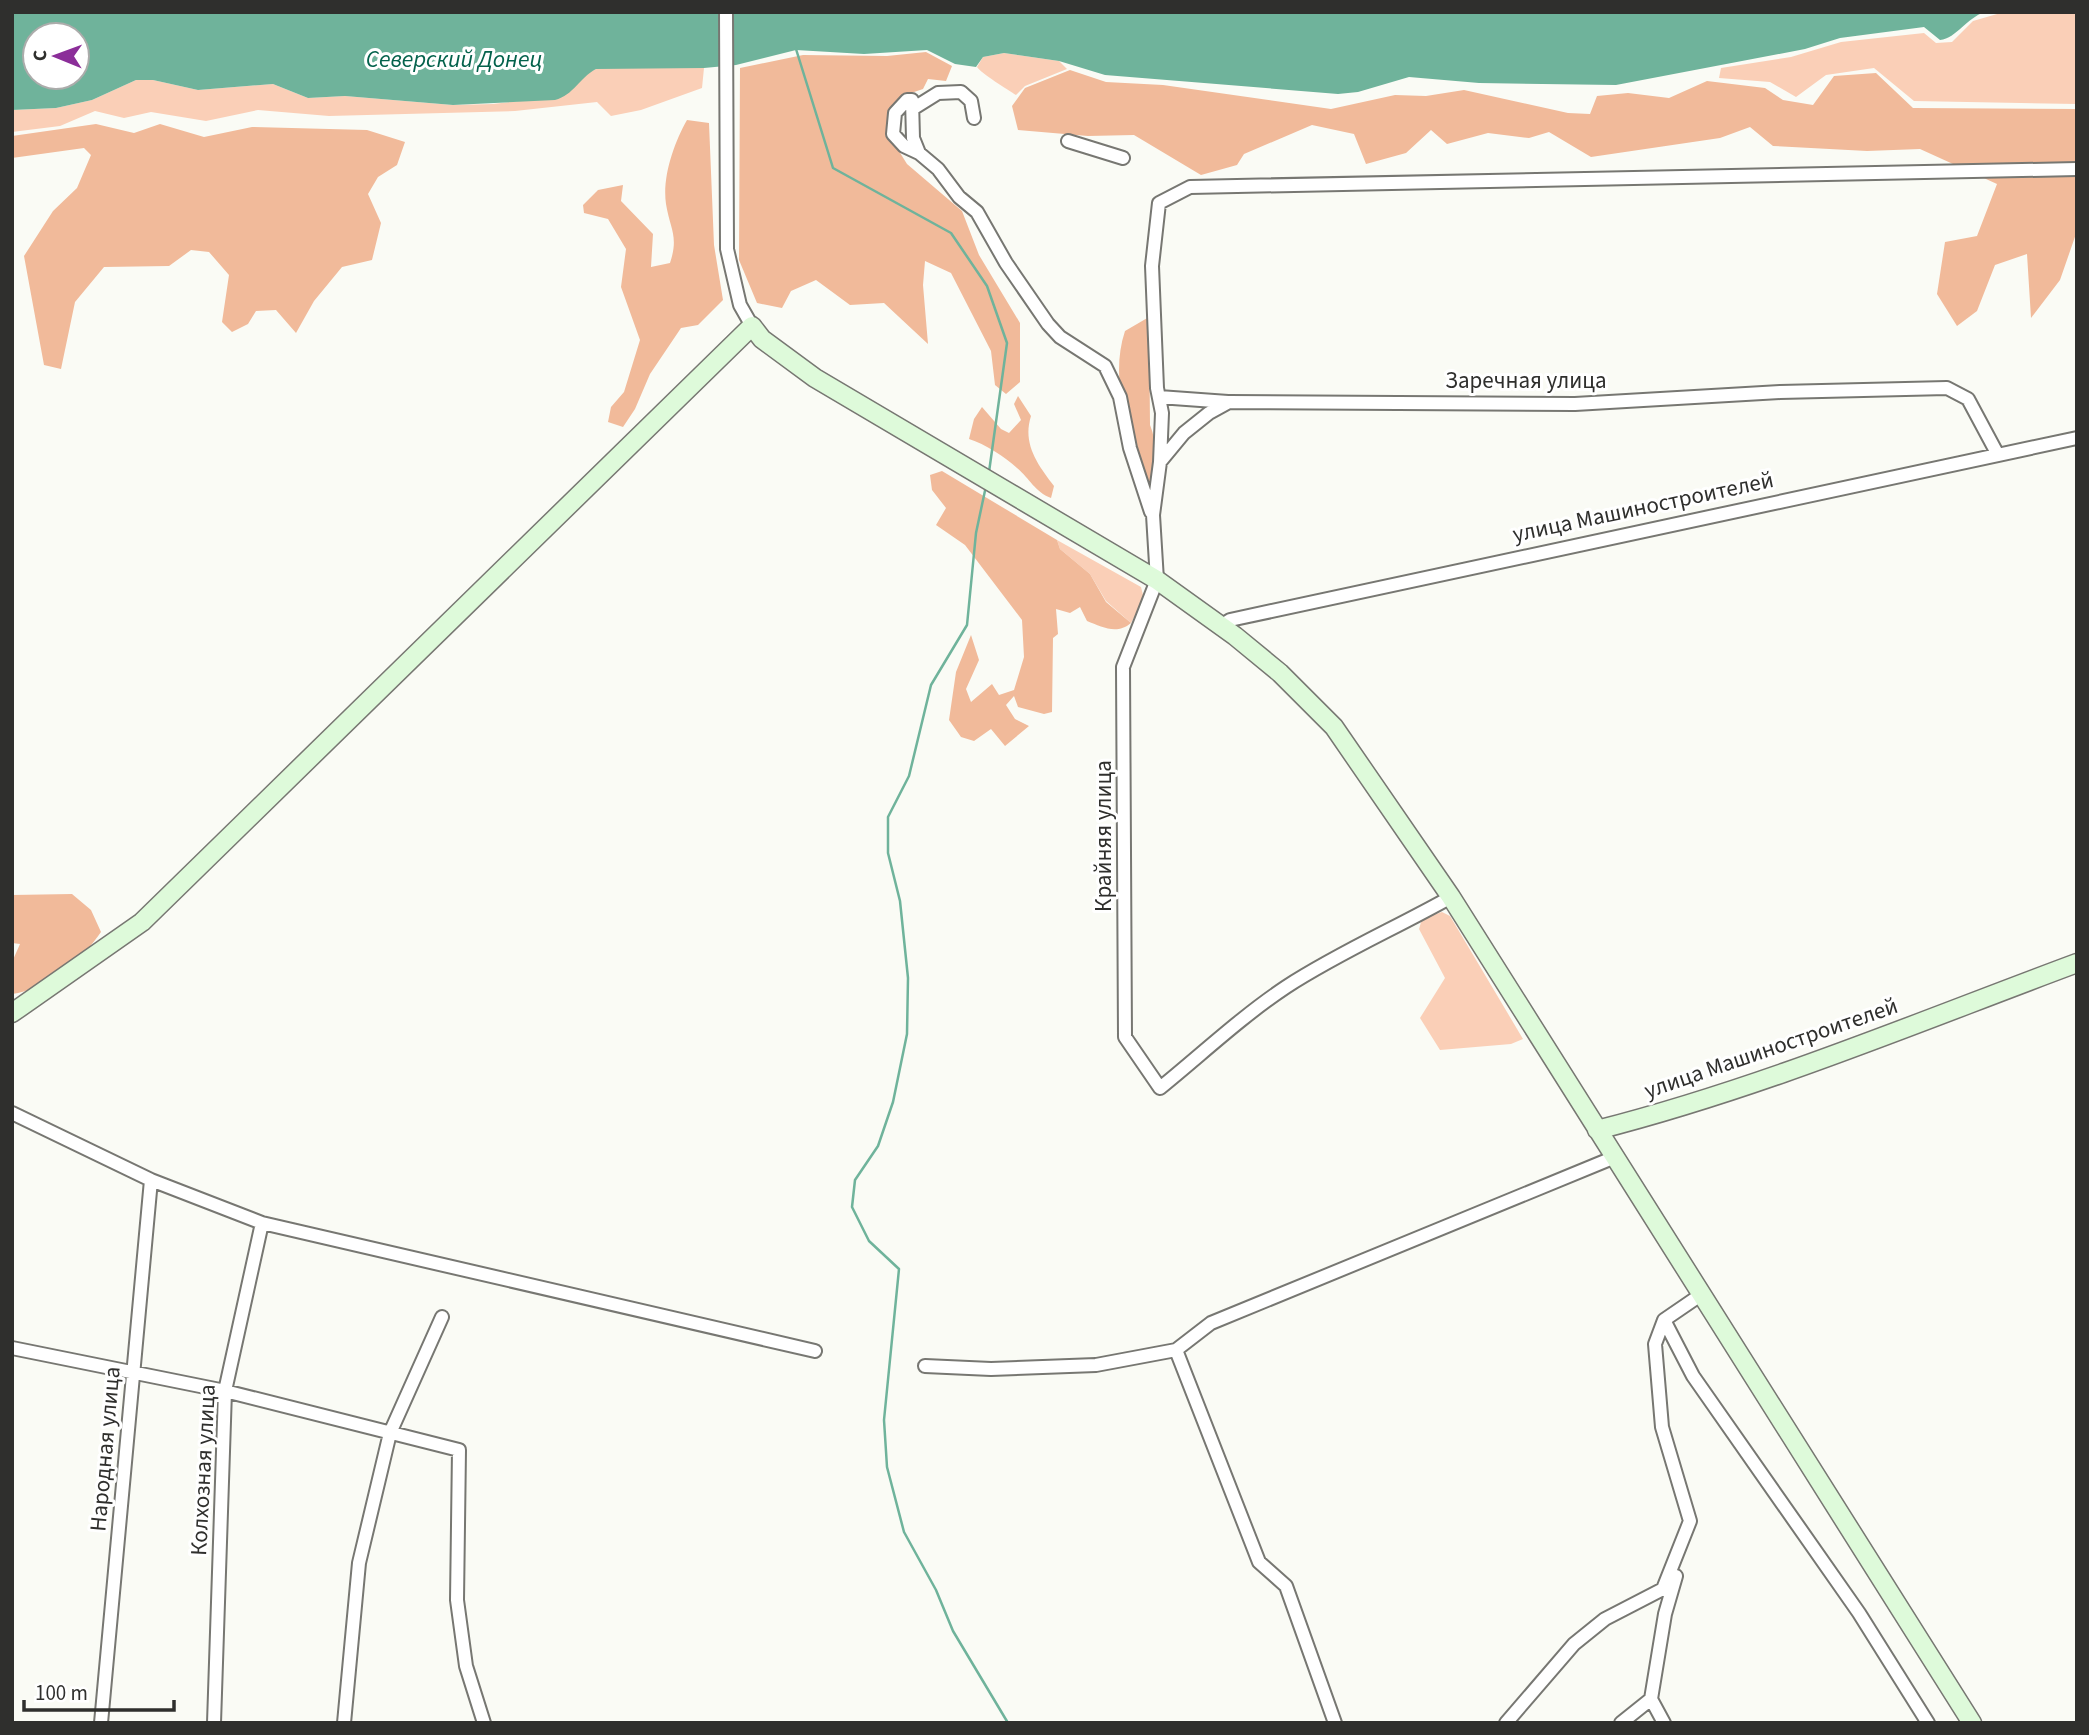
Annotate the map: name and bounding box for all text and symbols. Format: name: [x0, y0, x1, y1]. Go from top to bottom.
north arrow: [21, 21, 91, 91]
water label: Северский Донец: [366, 42, 542, 77]
text: С: [27, 50, 54, 61]
street label: Заречная улица: [1445, 364, 1607, 397]
street label: улица Машиностроителей: [1509, 463, 1777, 551]
street label: Крайняя улица: [1087, 760, 1120, 912]
street label: улица Машиностроителей: [1640, 989, 1902, 1107]
street label: Народная улица: [81, 1365, 129, 1533]
street label: Колхозная улица: [182, 1384, 224, 1556]
scale bar: [24, 1668, 175, 1712]
text: 100 m: [35, 1678, 88, 1708]

